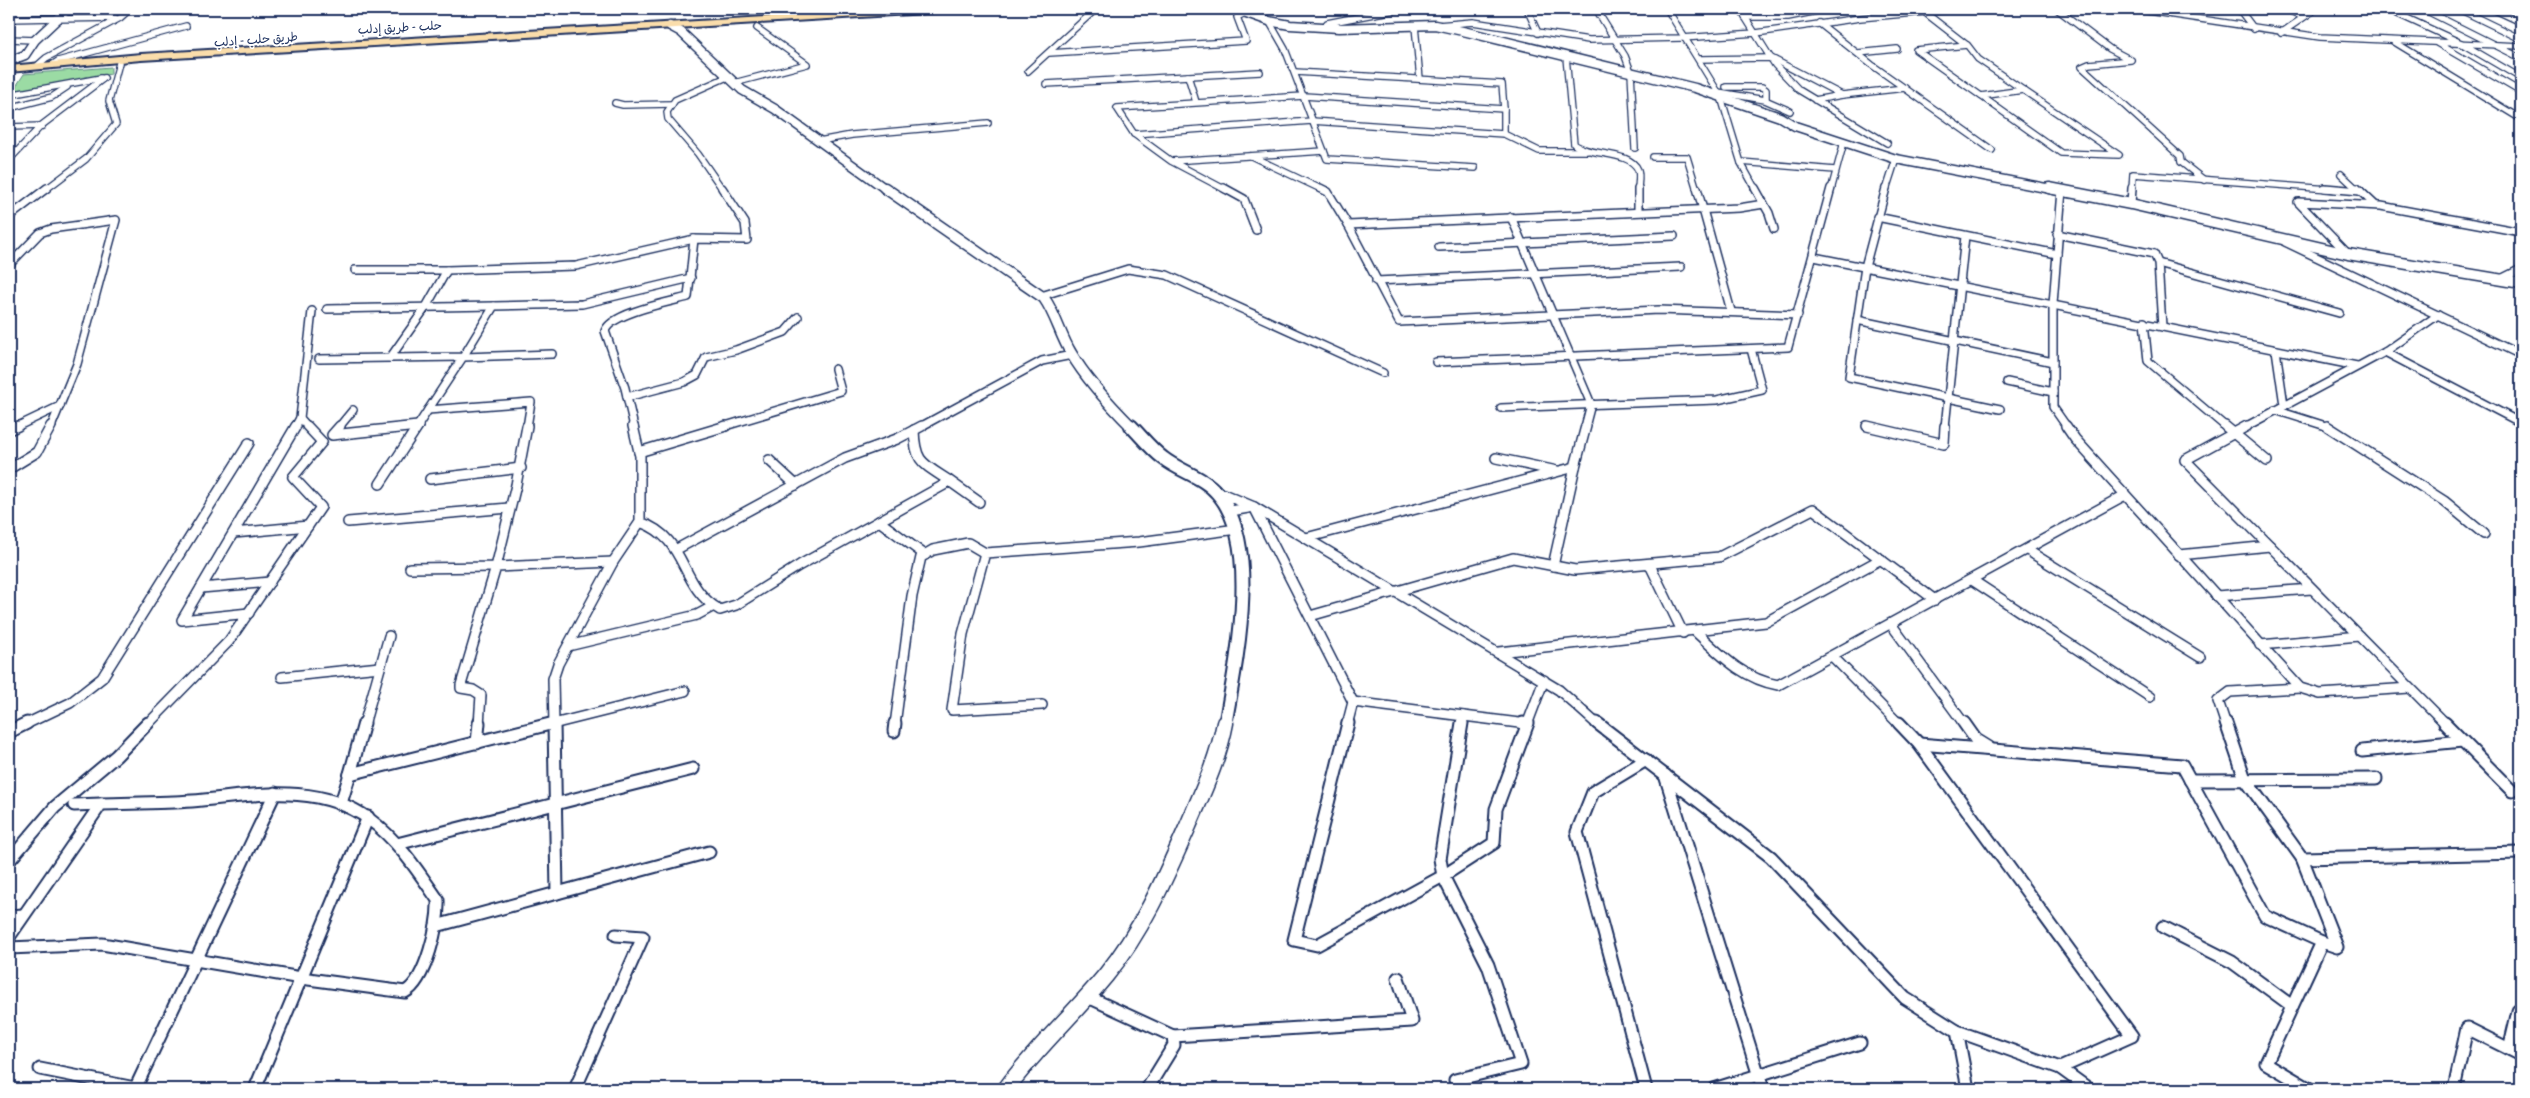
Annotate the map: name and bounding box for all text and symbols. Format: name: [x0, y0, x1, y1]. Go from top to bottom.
street label: حلب - طريق إدلب: [357, 18, 443, 40]
street label: طريق حلب - إدلب: [213, 30, 299, 52]

